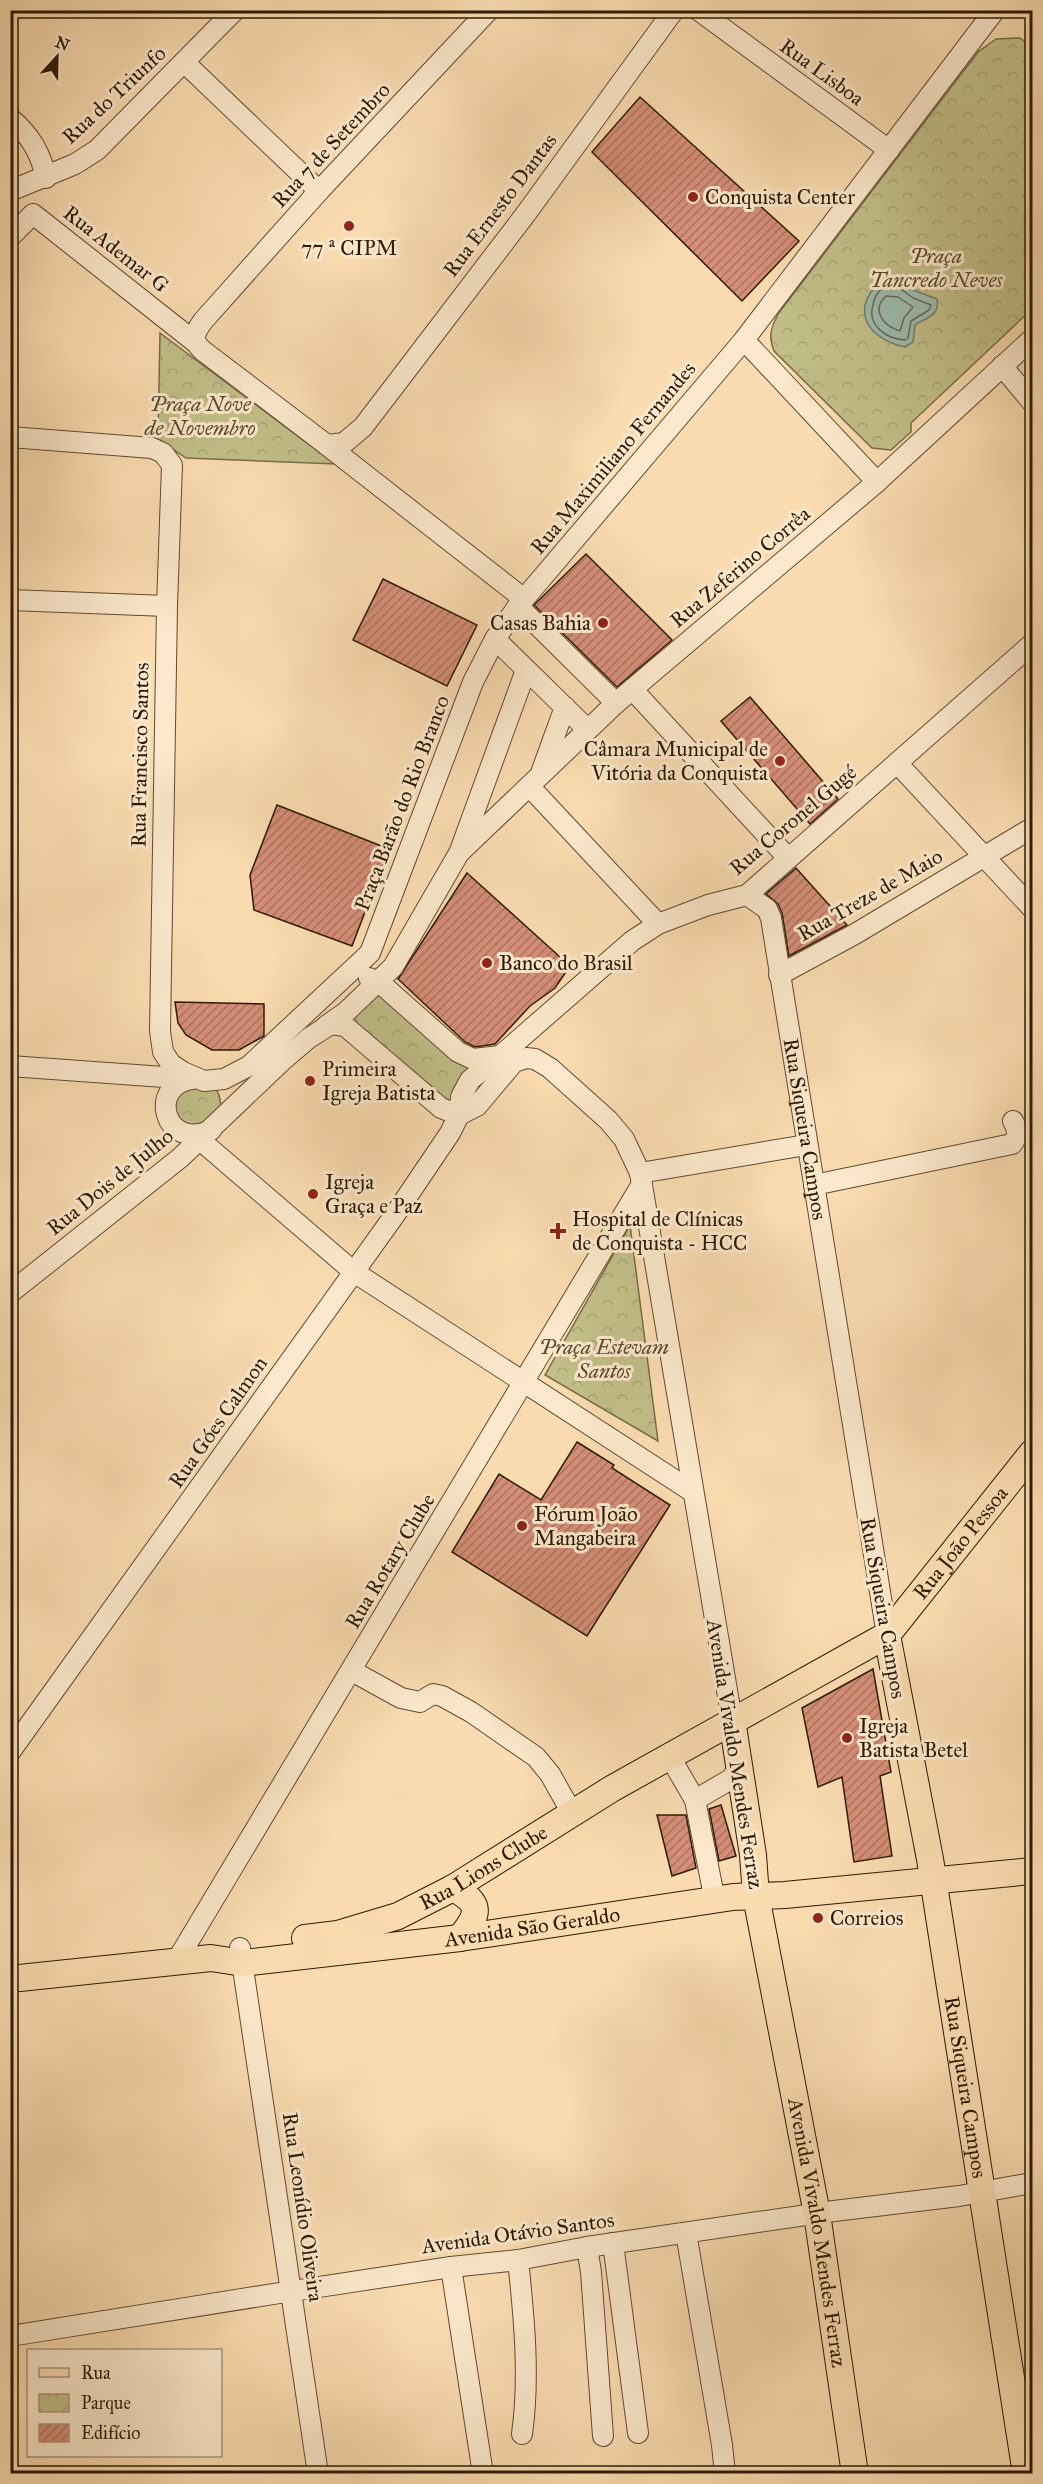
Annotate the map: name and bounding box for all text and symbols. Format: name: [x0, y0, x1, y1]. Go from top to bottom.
north arrow: [27, 27, 87, 87]
text: N: [53, 32, 73, 55]
street label: Rua Lisboa: [775, 33, 869, 111]
street label: Rua do Triunfo: [57, 40, 172, 150]
street label: Rua 7 de Setembro: [266, 77, 396, 213]
street label: Rua Ernesto Dantas: [437, 128, 563, 282]
place label: Conquista Center: [705, 184, 855, 210]
marker: Conquista Center: [686, 190, 700, 204]
street label: Rua Ademar G: [58, 200, 174, 298]
marker: 77 ª CIPM: [342, 219, 356, 233]
place label: 77 ª CIPM: [301, 235, 397, 261]
park label: Praça Tancredo Neves: [870, 243, 1003, 293]
street label: Rua Maximiliano Fernandes: [525, 356, 701, 560]
park label: Praça Nove de Novembro: [144, 391, 255, 441]
street label: Rua Zeferino Corrêa: [665, 501, 816, 633]
place label: Casas Bahia: [490, 610, 591, 636]
marker: Casas Bahia: [596, 616, 610, 630]
street label: Rua Francisco Santos: [125, 662, 155, 848]
street label: Praça Barão do Rio Branco: [349, 691, 455, 914]
place label: Câmara Municipal de Vitória da Conquista: [584, 736, 768, 786]
marker: Câmara Municipal de Vitória da Conquista: [773, 754, 787, 768]
street label: Rua Coronel Gugé: [724, 759, 862, 881]
street label: Rua Treze de Maio: [793, 843, 947, 947]
place label: Banco do Brasil: [499, 950, 633, 976]
marker: Banco do Brasil: [480, 956, 494, 970]
street label: Rua Siqueira Campos: [778, 1036, 833, 1222]
place label: Primeira Igreja Batista: [322, 1056, 436, 1106]
marker: Primeira Igreja Batista: [303, 1074, 317, 1088]
street label: Rua Dois de Julho: [41, 1123, 179, 1241]
place label: Igreja Graça e Paz: [325, 1169, 423, 1219]
marker: Igreja Graça e Paz: [306, 1187, 320, 1201]
place label: Hospital de Clínicas de Conquista - HCC: [572, 1206, 747, 1256]
marker: Hospital de Clínicas de Conquista - HCC: [549, 1222, 567, 1240]
park label: Praça Estevam Santos: [539, 1334, 669, 1384]
street label: Rua Góes Calmon: [163, 1351, 273, 1493]
street label: Rua João Pessoa: [907, 1481, 1014, 1605]
street label: Rua Rotary Clube: [339, 1488, 441, 1633]
place label: Fórum João Mangabeira: [534, 1501, 638, 1551]
street label: Rua Siqueira Campos: [854, 1515, 912, 1701]
marker: Fórum João Mangabeira: [515, 1519, 529, 1533]
street label: Avenida Vivaldo Mendes Ferraz: [701, 1616, 769, 1891]
place label: Igreja Batista Betel: [859, 1713, 968, 1763]
marker: Igreja Batista Betel: [840, 1731, 854, 1745]
street label: Rua Lions Clube: [415, 1819, 552, 1916]
street label: Avenida São Geraldo: [442, 1901, 622, 1953]
place label: Correios: [830, 1905, 903, 1931]
marker: Correios: [811, 1911, 825, 1925]
street label: Rua Siqueira Campos: [939, 1994, 993, 2180]
street label: Avenida Vivaldo Mendes Ferraz: [782, 2095, 852, 2369]
street label: Rua Leonídio Oliveira: [277, 2111, 329, 2304]
street label: Avenida Otávio Santos: [419, 2207, 616, 2260]
legend: [27, 2349, 222, 2457]
text: Rua: [81, 2362, 111, 2384]
text: Parque: [81, 2392, 131, 2415]
text: Edifício: [81, 2422, 140, 2444]

